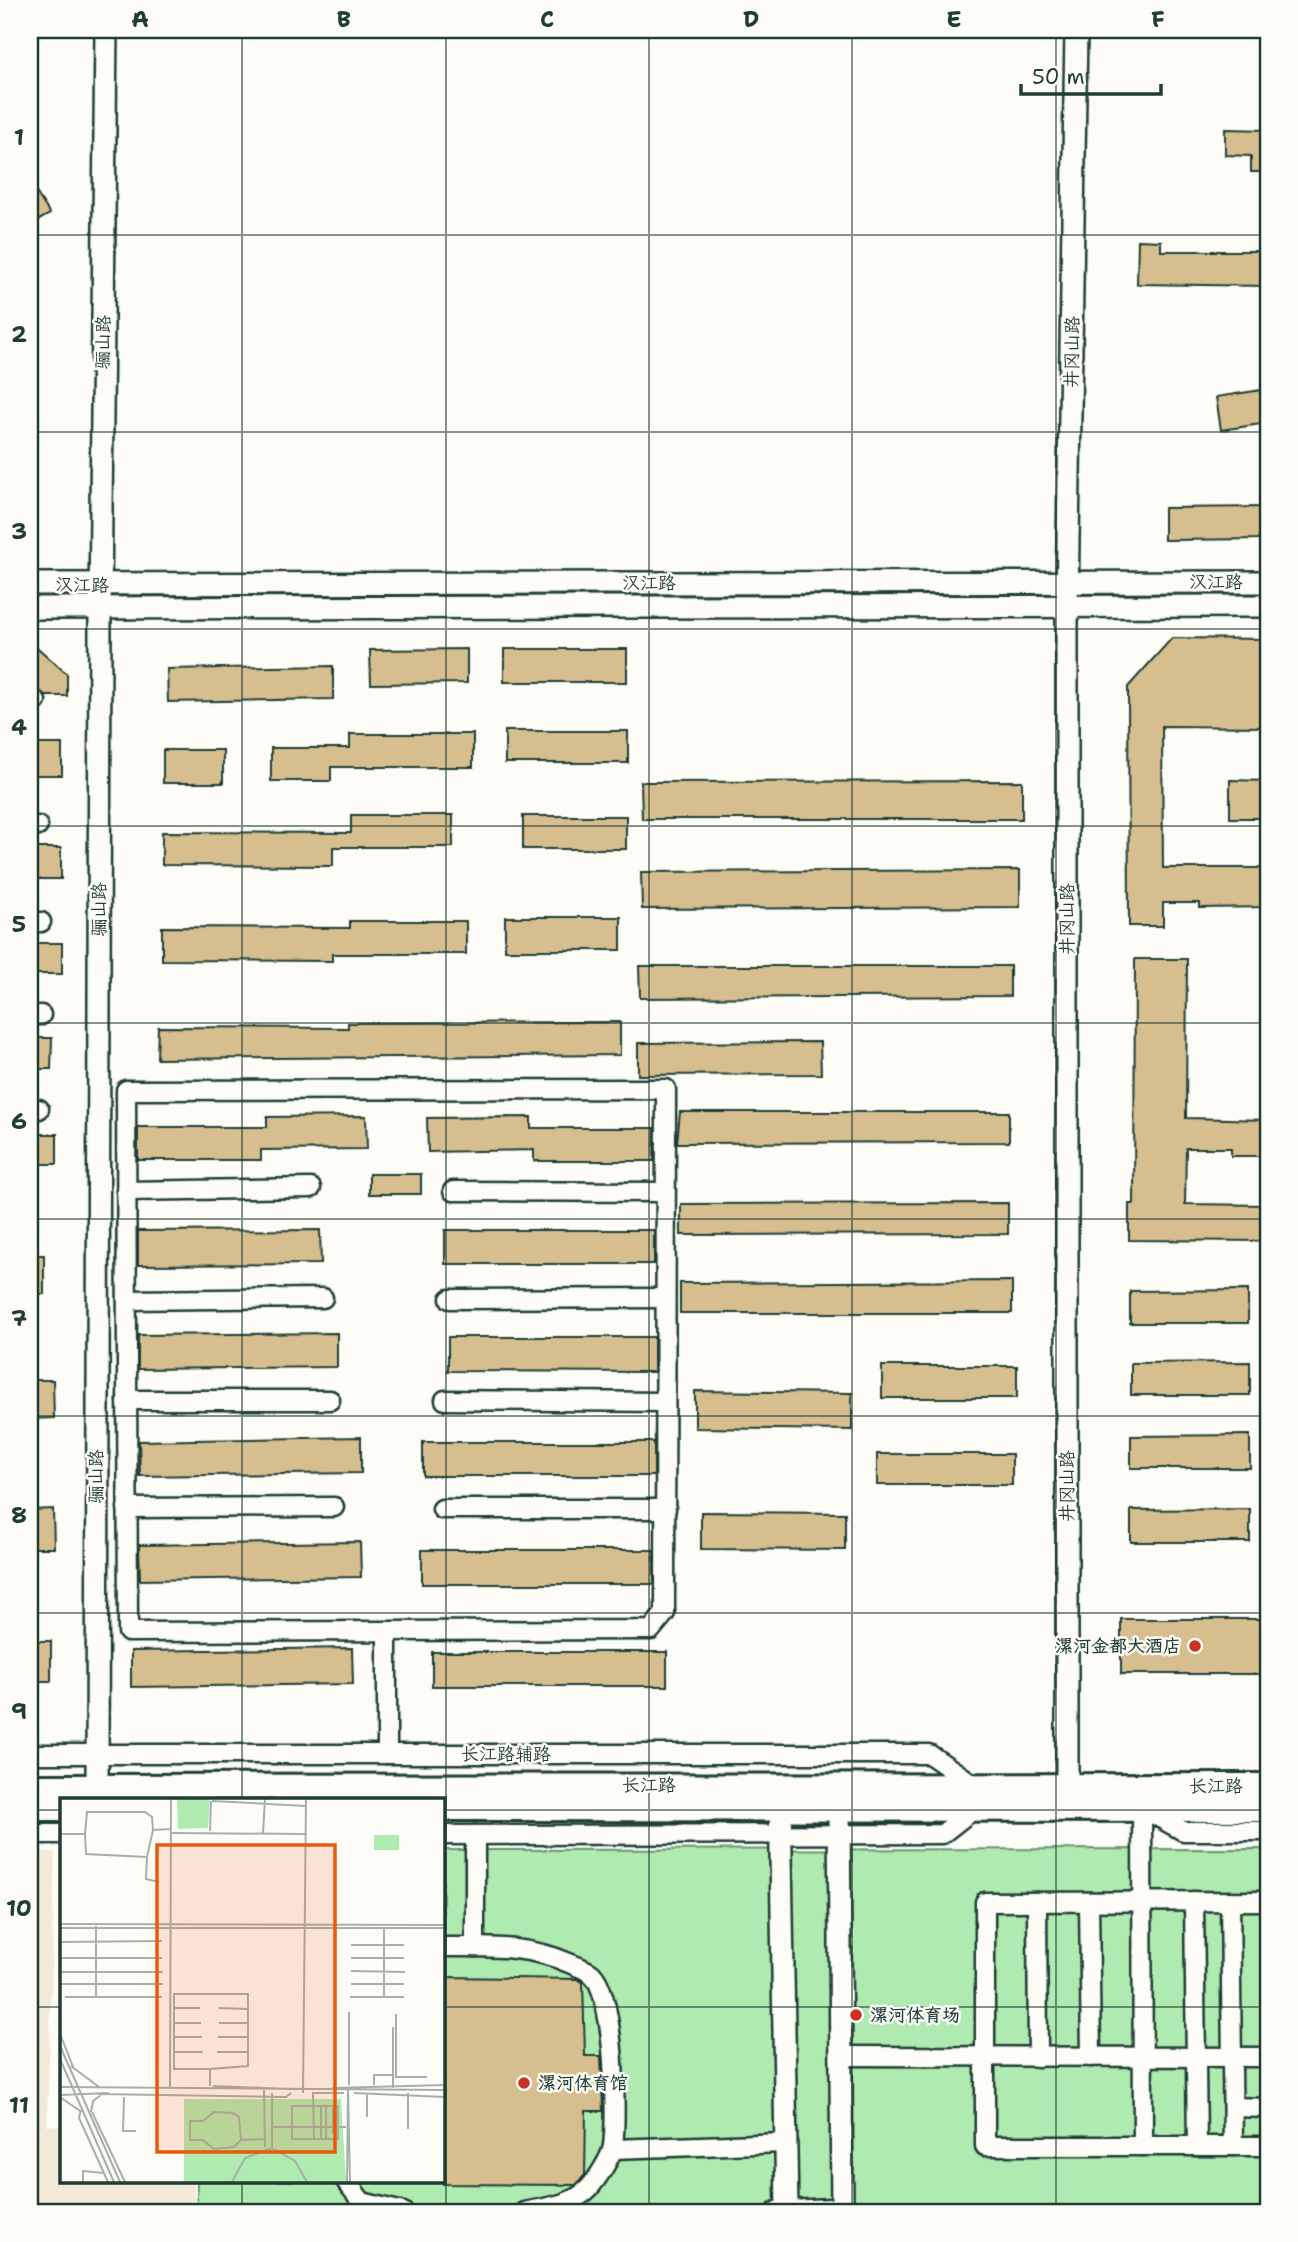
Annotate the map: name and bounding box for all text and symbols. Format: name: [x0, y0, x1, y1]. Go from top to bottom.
text: A: [131, 4, 149, 34]
text: B: [337, 4, 351, 34]
text: C: [540, 4, 554, 34]
text: D: [743, 4, 759, 34]
text: E: [946, 4, 962, 34]
text: F: [1151, 4, 1165, 34]
scale bar: [1021, 52, 1162, 96]
text: 50 m: [1032, 63, 1085, 91]
text: 1: [14, 122, 24, 152]
street label: 骊山路: [91, 315, 115, 369]
street label: 井冈山路: [1059, 316, 1085, 388]
text: 2: [11, 319, 27, 349]
text: 3: [11, 516, 27, 546]
street label: 汉江路: [1189, 570, 1243, 594]
street label: 汉江路: [622, 571, 676, 595]
street label: 汉江路: [55, 573, 109, 597]
text: 4: [11, 712, 27, 742]
street label: 骊山路: [87, 882, 111, 936]
street label: 井冈山路: [1055, 883, 1079, 955]
text: 5: [12, 909, 26, 939]
text: 6: [11, 1106, 27, 1136]
text: 7: [11, 1303, 27, 1333]
street label: 骊山路: [84, 1449, 108, 1503]
street label: 井冈山路: [1055, 1450, 1079, 1522]
text: 8: [11, 1500, 27, 1530]
place label: 漯河金都大酒店: [1055, 1634, 1181, 1658]
marker: 漯河金都大酒店: [1187, 1638, 1203, 1654]
text: 9: [11, 1696, 27, 1726]
street label: 长江路辅路: [461, 1742, 551, 1766]
street label: 长江路: [622, 1773, 676, 1797]
street label: 长江路: [1189, 1774, 1243, 1798]
inset map: [60, 1798, 444, 2182]
text: 10: [6, 1893, 32, 1923]
place label: 漯河体育场: [870, 2003, 960, 2027]
marker: 漯河体育场: [848, 2007, 864, 2023]
place label: 漯河体育馆: [538, 2071, 628, 2095]
marker: 漯河体育馆: [516, 2075, 532, 2091]
text: 11: [9, 2090, 29, 2120]

